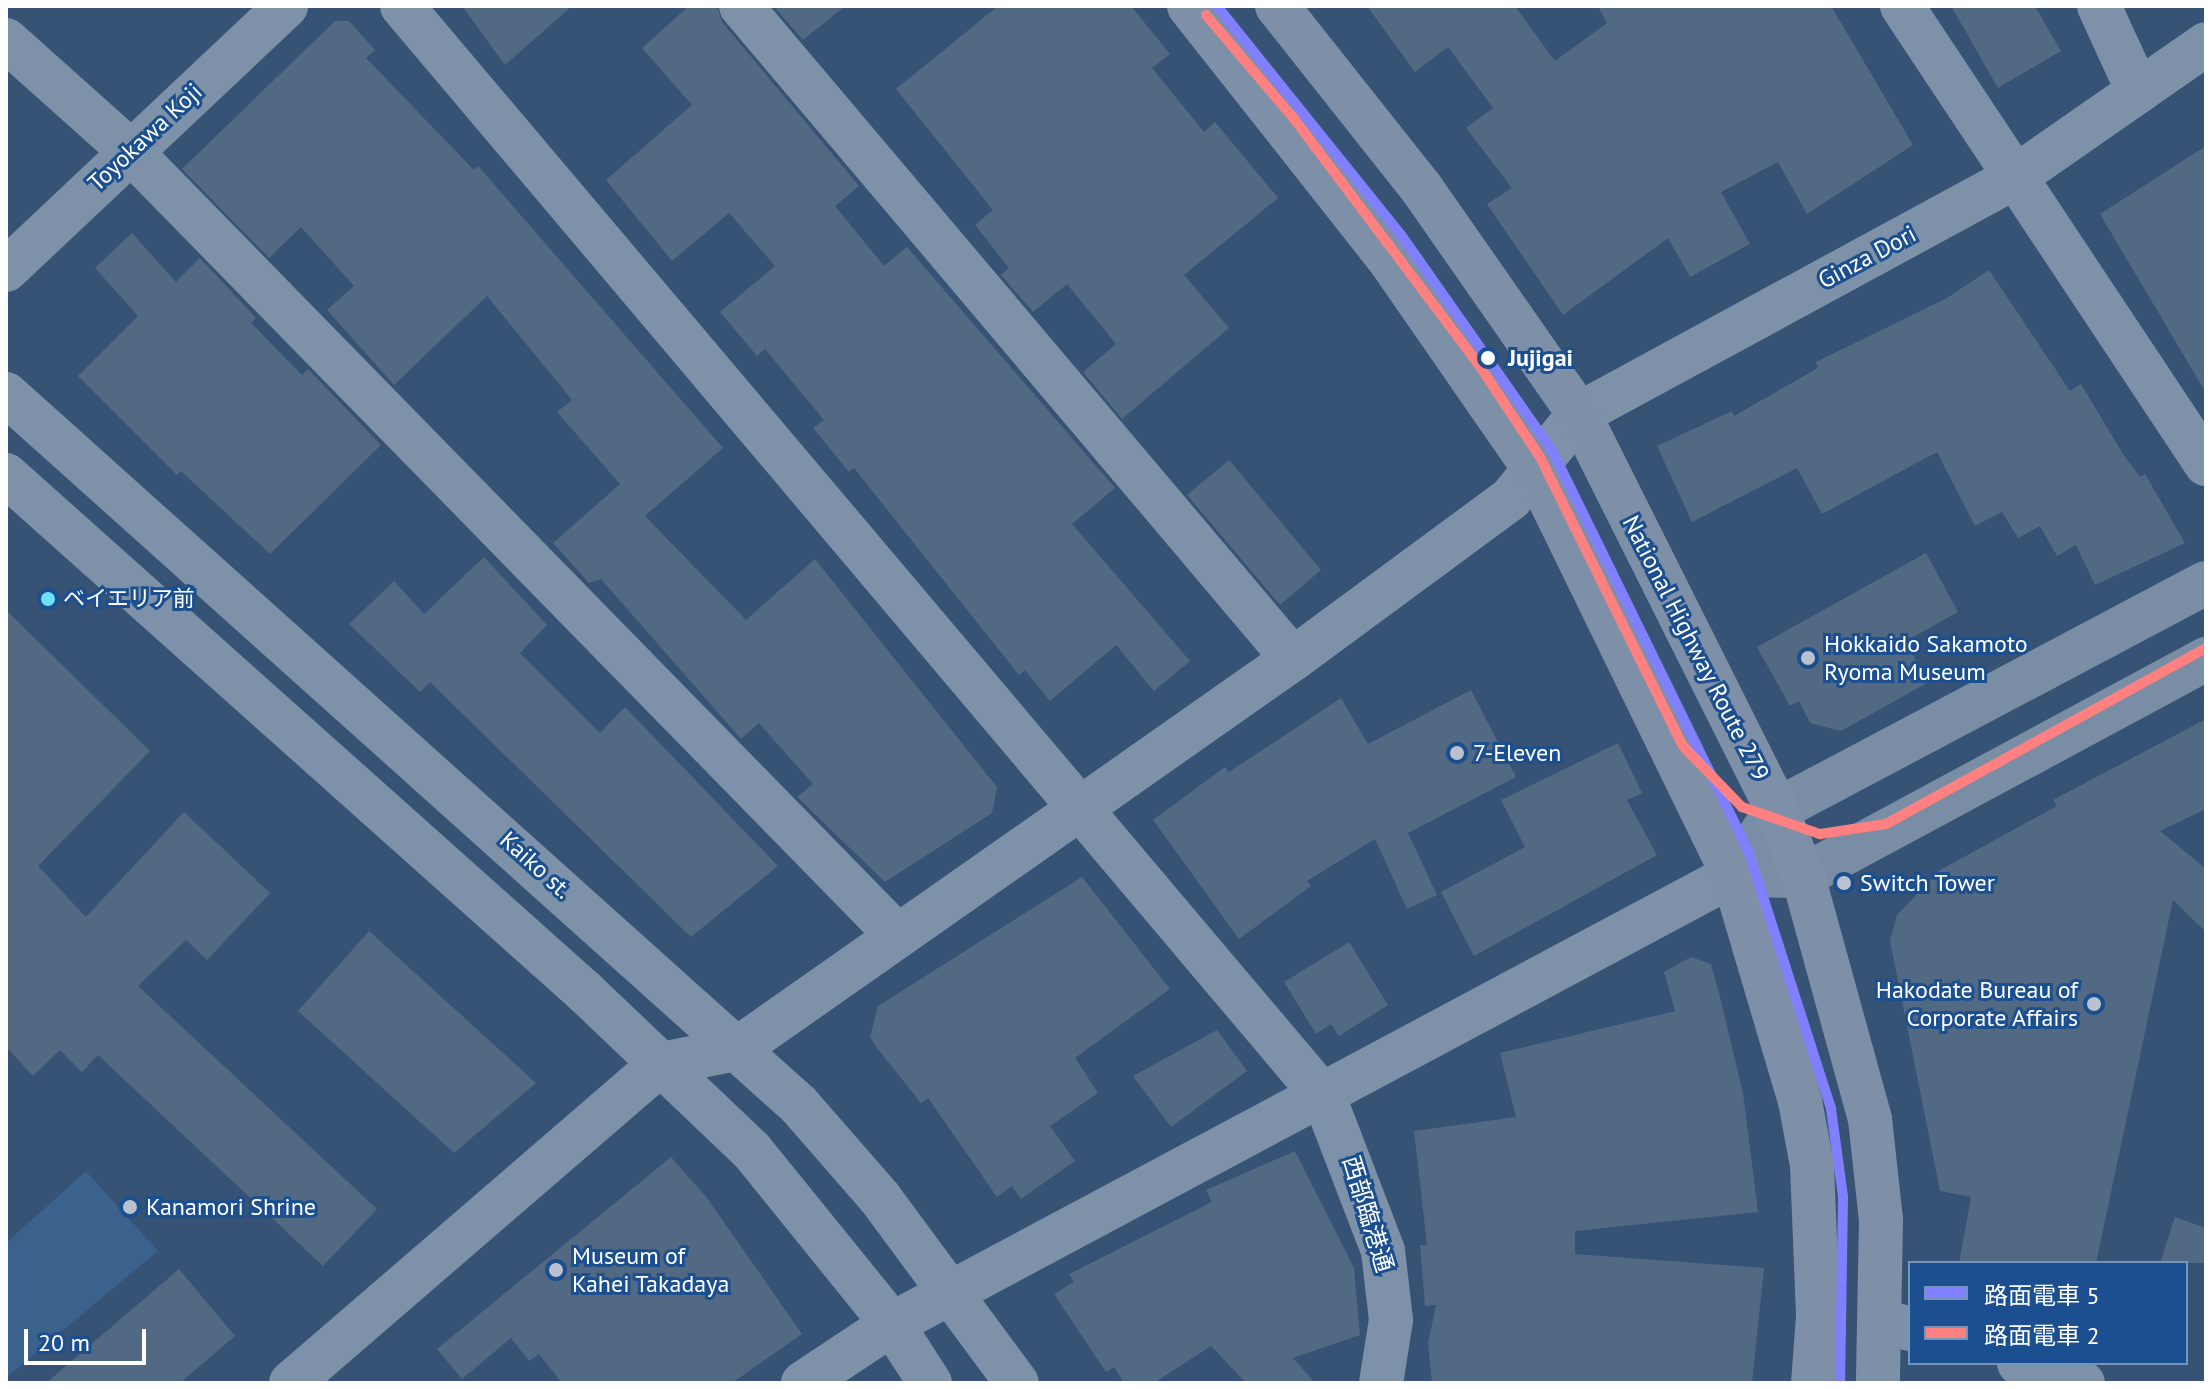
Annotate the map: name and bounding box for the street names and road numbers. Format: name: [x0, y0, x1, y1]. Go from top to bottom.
street label: Toyokawa Koji: [82, 77, 208, 197]
street label: Ginza Dori: [1813, 219, 1921, 295]
street label: National Highway Route 279: [1616, 510, 1776, 786]
street label: Kaiko st.: [494, 825, 578, 905]
street label: 西部臨港通: [1337, 1152, 1399, 1276]

